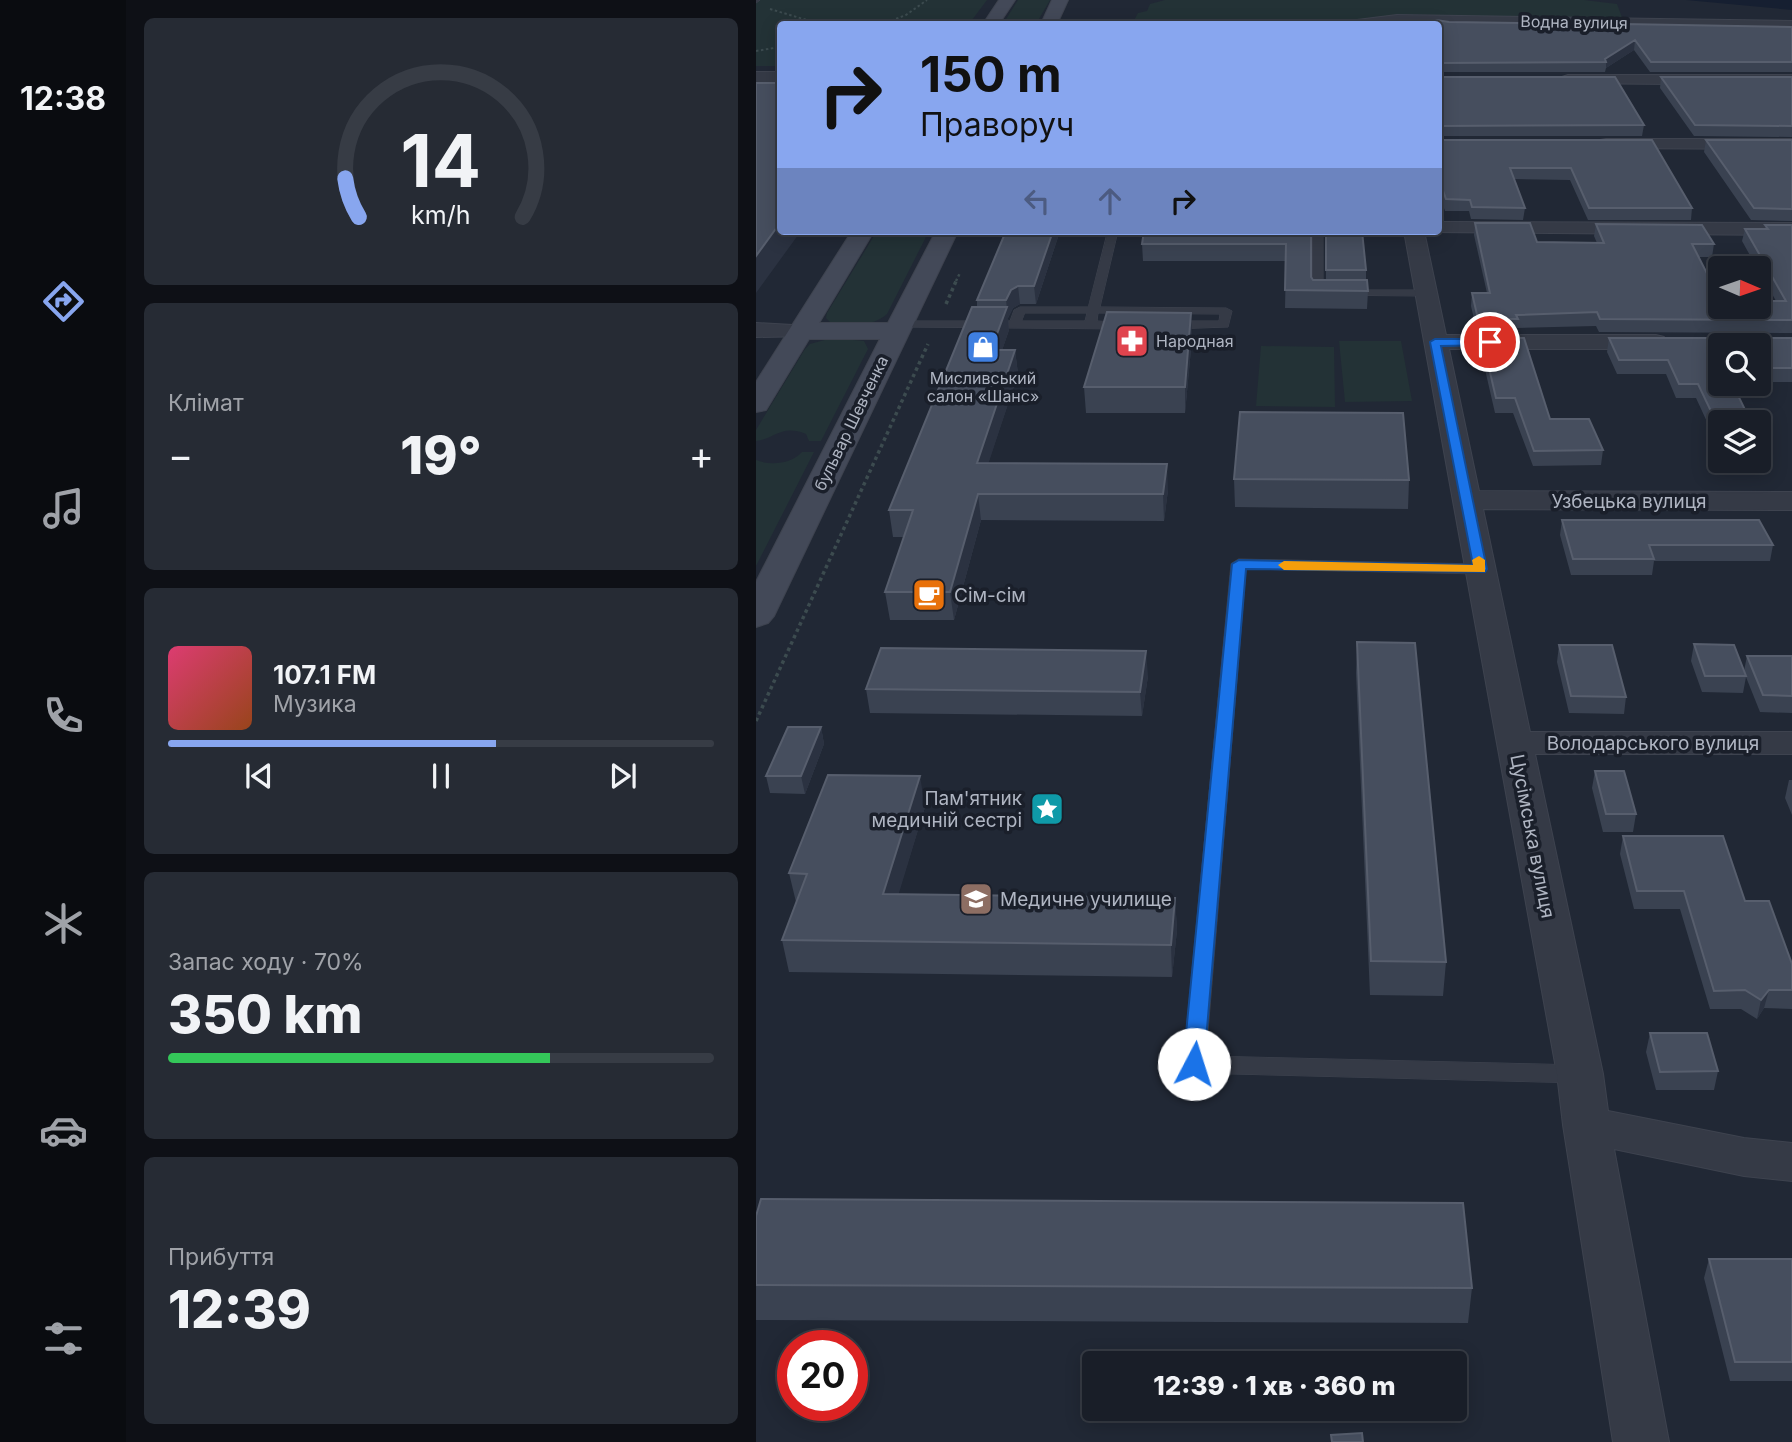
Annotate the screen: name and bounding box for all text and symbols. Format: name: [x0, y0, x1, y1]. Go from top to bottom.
street label: Водна вулиця: [1520, 11, 1628, 33]
text: 150 m: [920, 45, 1062, 104]
icon: right: [805, 49, 896, 140]
text: 12:38: [20, 79, 106, 118]
text: Праворуч: [920, 105, 1074, 144]
text: 14: [401, 117, 481, 206]
icon: left: [1018, 182, 1056, 220]
icon: ahead: [1091, 182, 1129, 220]
icon: right: [1164, 182, 1202, 220]
text: km/h: [411, 200, 471, 230]
north arrow: [1708, 256, 1771, 318]
map controls: [1708, 256, 1771, 473]
icon: directions: [39, 277, 88, 326]
pin: [1460, 312, 1520, 372]
pharmacy icon: Народная: [1113, 322, 1151, 360]
icon: arrive: [1471, 323, 1509, 361]
shop icon: Мисливський салон «Шанс»: [964, 328, 1002, 366]
place label: Народная: [1156, 331, 1234, 351]
button: search: [1708, 333, 1771, 396]
street label: бульвар Шевченка: [810, 352, 892, 494]
place label: Мисливський салон «Шанс»: [927, 368, 1039, 406]
text: Клімат: [168, 389, 244, 417]
button: layers: [1708, 410, 1771, 473]
text: 19°: [400, 424, 482, 487]
text: −: [168, 432, 193, 478]
text: +: [689, 432, 714, 478]
icon: music: [39, 484, 88, 533]
street label: Узбецька вулиця: [1551, 490, 1707, 513]
cafe icon: Сім-сім: [910, 576, 948, 614]
place label: Сім-сім: [954, 584, 1026, 607]
text: 107.1 FM: [273, 659, 376, 690]
text: Музика: [273, 690, 357, 718]
icon: phone: [39, 691, 88, 740]
street label: Володарського вулиця: [1547, 732, 1759, 755]
street label: Цусімська вулиця: [1505, 752, 1560, 920]
icon: previous: [240, 757, 278, 795]
icon: pause: [422, 757, 460, 795]
icon: next: [604, 757, 642, 795]
place label: Пам'ятник медичній сестрі: [872, 787, 1023, 832]
place icon: Пам'ятник медичній сестрі: [1028, 790, 1066, 828]
school or university icon: Медичне училище: [957, 880, 995, 918]
place label: Медичне училище: [1000, 888, 1172, 911]
icon: climate: [39, 899, 88, 948]
text: Запас ходу · 70%: [168, 948, 364, 976]
text: 350 km: [168, 983, 362, 1046]
position arrow: [1157, 1027, 1231, 1101]
icon: car: [39, 1106, 88, 1155]
text: Прибуття: [168, 1243, 274, 1271]
text: 12:39: [168, 1278, 311, 1341]
icon: filters: [39, 1314, 88, 1363]
speed limit sign: 20: [777, 1330, 868, 1421]
text: 12:39 · 1 хв · 360 m: [1153, 1370, 1396, 1401]

